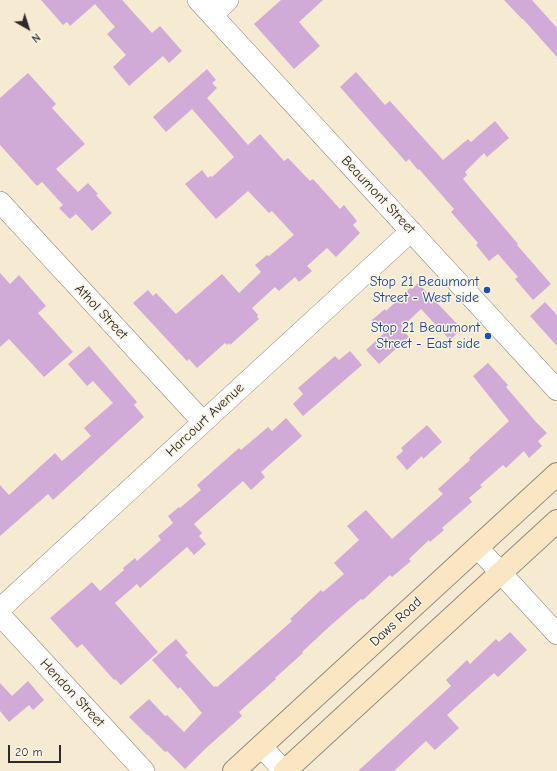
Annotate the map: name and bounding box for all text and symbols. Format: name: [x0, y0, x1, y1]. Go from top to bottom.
north arrow: [8, 8, 48, 48]
text: N: [29, 30, 43, 45]
street label: Beaumont Street: [338, 153, 418, 237]
place label: Stop 21 Beaumont Street - West side: [370, 274, 479, 306]
street label: Athol Street: [71, 281, 131, 343]
marker: Stop 21 Beaumont Street - West side: [482, 285, 492, 295]
place label: Stop 21 Beaumont Street - East side: [371, 320, 480, 352]
marker: Stop 21 Beaumont Street - East side: [483, 331, 493, 341]
street label: Harcourt Avenue: [162, 380, 248, 460]
street label: Daws Road: [366, 594, 426, 650]
street label: Hendon Street: [36, 655, 108, 731]
scale bar: [10, 737, 63, 763]
text: 20 m: [15, 745, 43, 759]

